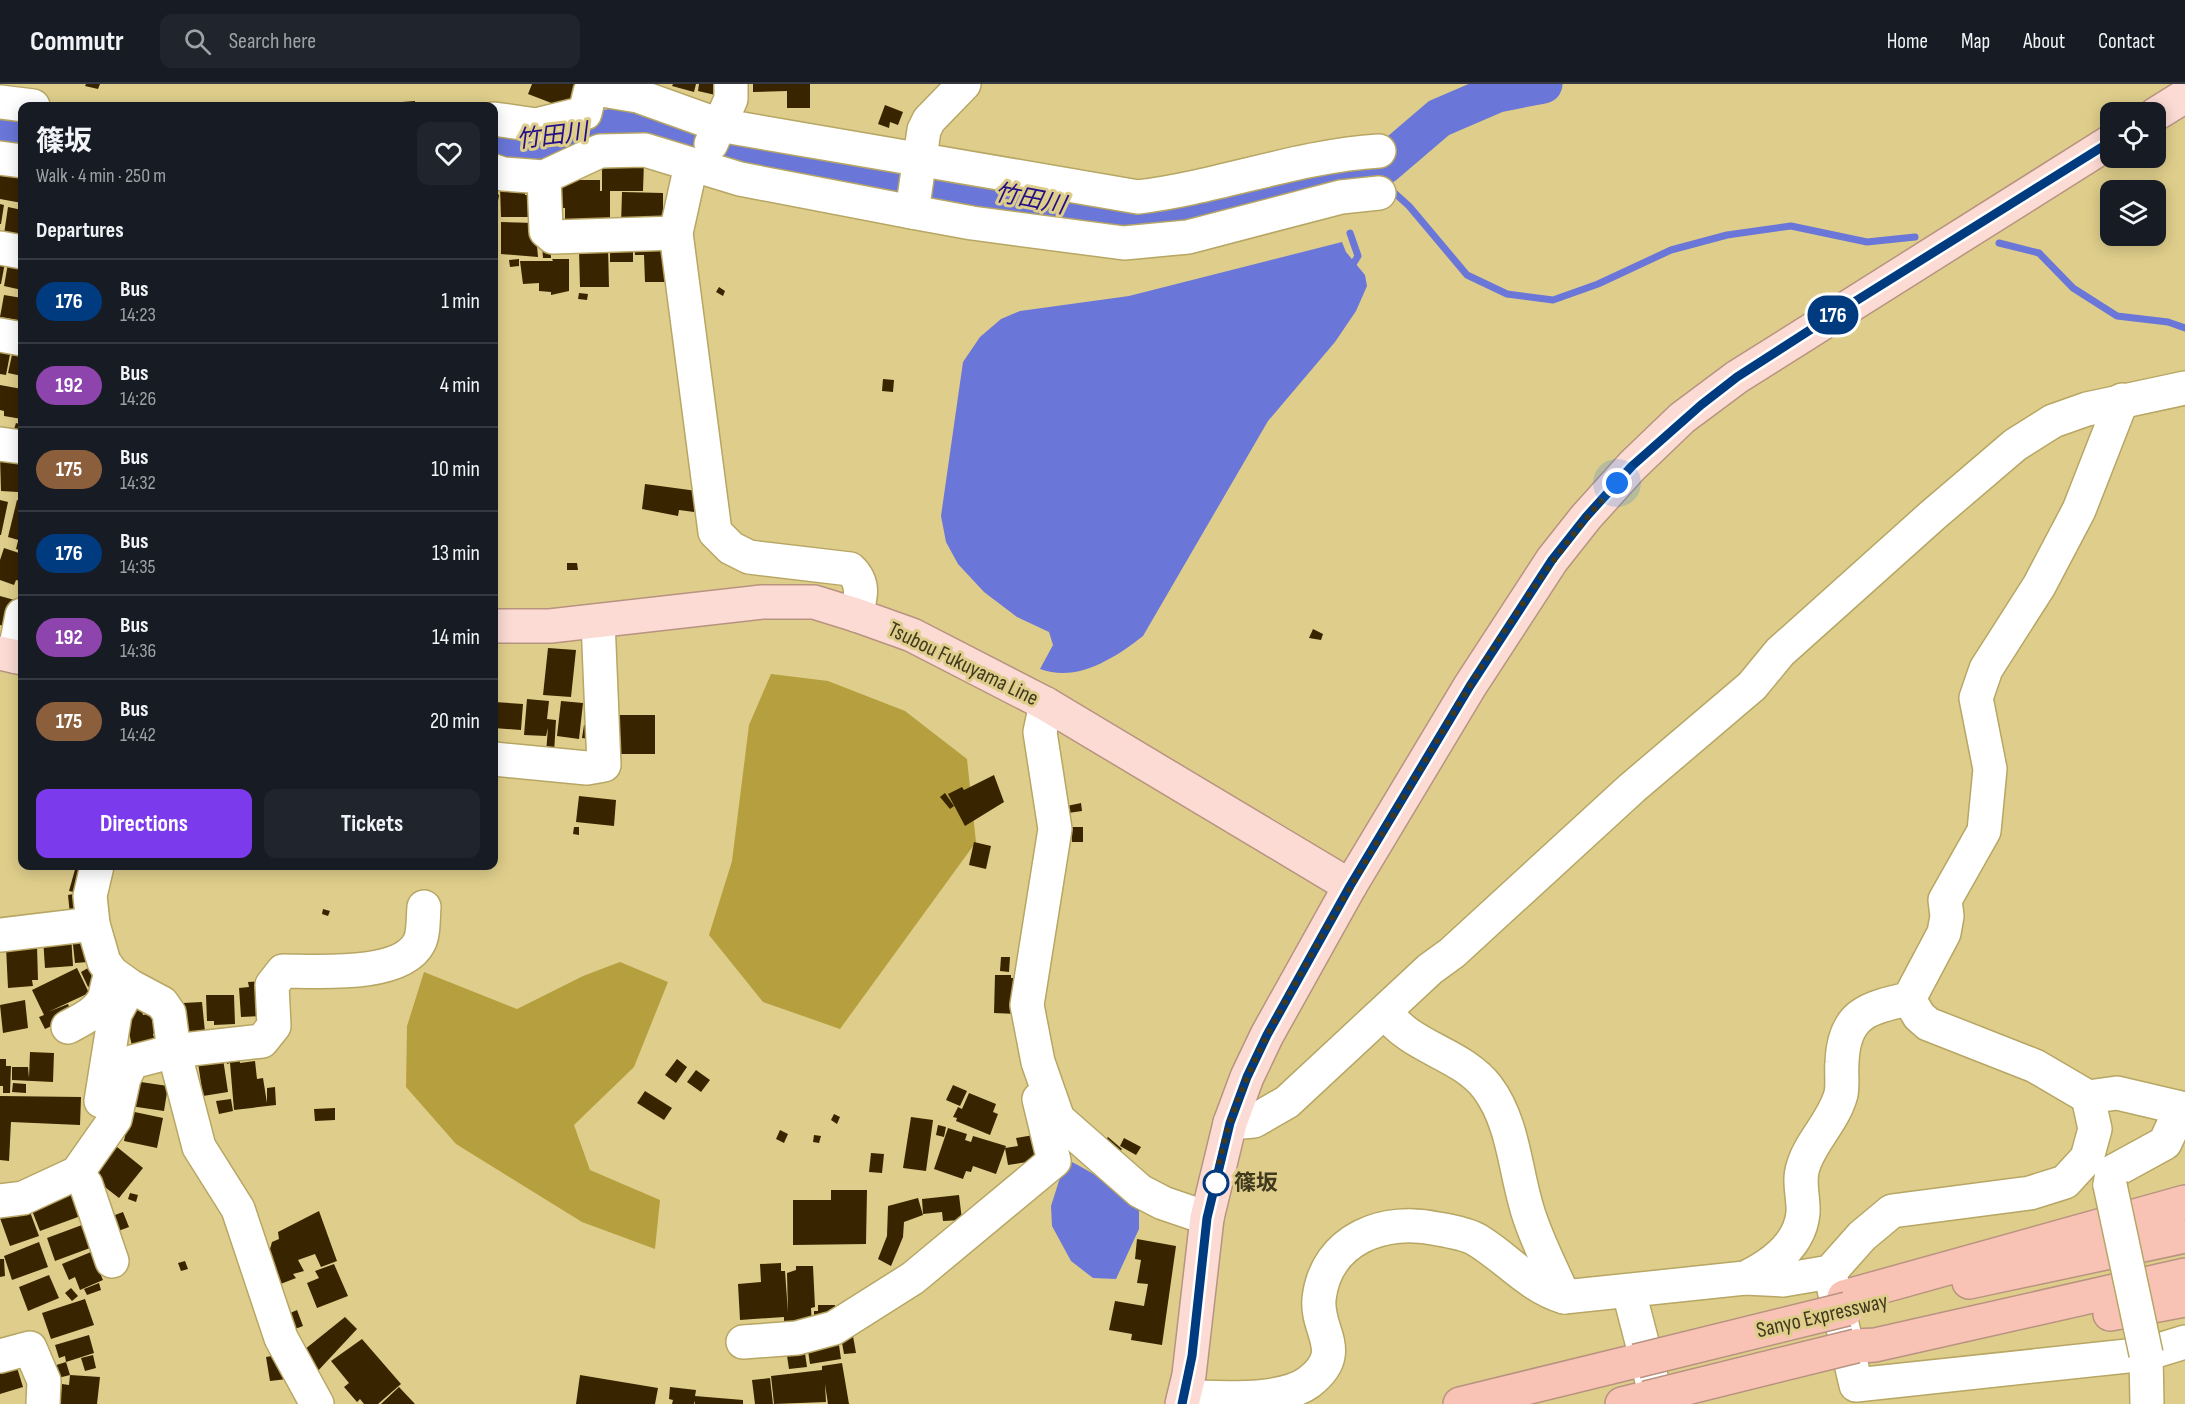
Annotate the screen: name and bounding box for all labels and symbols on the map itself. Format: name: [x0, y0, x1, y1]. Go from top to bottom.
water label: 竹田川: [515, 117, 592, 155]
water label: 竹田川: [992, 178, 1071, 221]
line badge: 176: [1798, 296, 1868, 334]
your location: [1602, 468, 1632, 498]
street label: Tsubou Fukuyama Line: [883, 616, 1043, 712]
marker: 篠坂: [1203, 1170, 1229, 1196]
place label: 篠坂: [1234, 1170, 1278, 1197]
street label: Sanyo Expressway: [1754, 1288, 1891, 1344]

